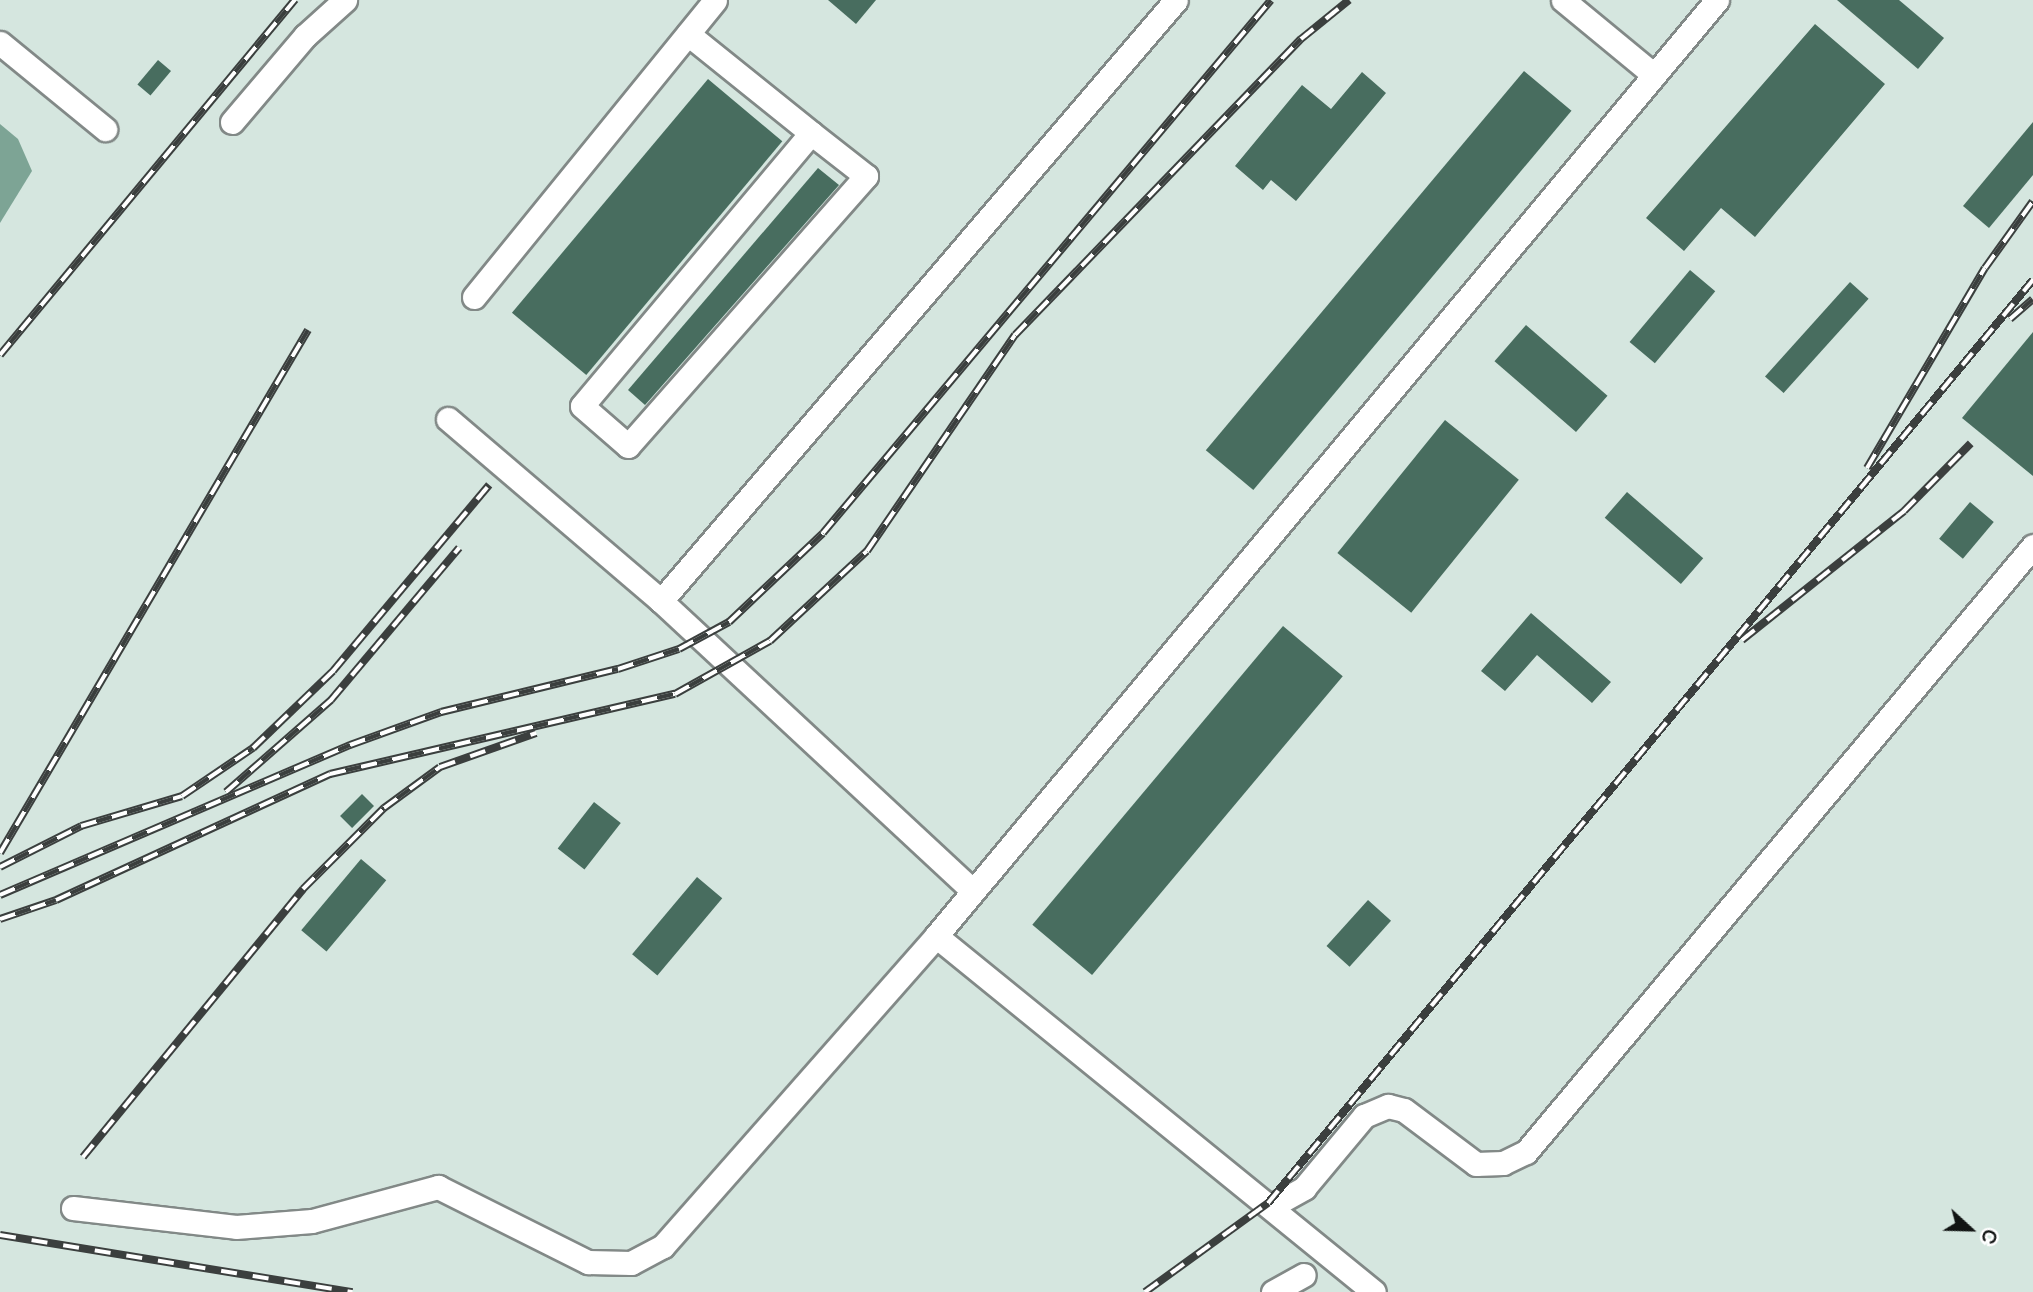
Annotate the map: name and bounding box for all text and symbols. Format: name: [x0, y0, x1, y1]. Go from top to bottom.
north arrow: [1935, 1194, 2005, 1264]
text: С: [1975, 1225, 2004, 1248]

